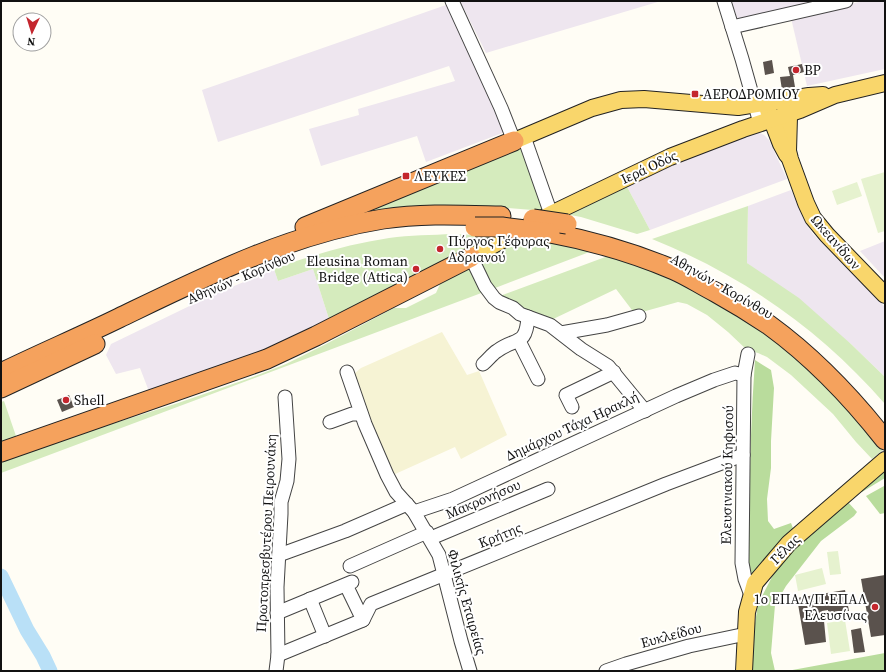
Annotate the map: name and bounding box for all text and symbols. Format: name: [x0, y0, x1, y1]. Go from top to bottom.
north arrow: [12, 12, 52, 52]
text: N: [27, 34, 36, 49]
place label: BP: [804, 60, 821, 80]
marker: BP: [791, 65, 801, 75]
place label: ΑΕΡΟΔΡΟΜΙΟΥ: [703, 84, 800, 104]
marker: ΑΕΡΟΔΡΟΜΙΟΥ: [690, 89, 700, 99]
street label: Ιερά Οδός: [617, 145, 681, 189]
place label: ΛΕΥΚΕΣ: [414, 166, 466, 186]
marker: ΛΕΥΚΕΣ: [401, 171, 411, 181]
street label: Ωκεανίδων: [806, 210, 866, 274]
place label: Πύργος Γέφυρας Αδριανού: [448, 231, 550, 267]
marker: Πύργος Γέφυρας Αδριανού: [435, 244, 445, 254]
street label: Αθηνών - Κορίνθου: [184, 245, 298, 309]
street label: Αθηνών - Κορίνθου: [667, 248, 777, 324]
place label: Eleusina Roman Bridge (Attica): [306, 251, 409, 287]
marker: Eleusina Roman Bridge (Attica): [411, 264, 421, 274]
street label: Δημάρχου Τάχα Ηρακλή: [502, 386, 642, 466]
place label: Shell: [74, 390, 105, 410]
marker: Shell: [61, 395, 71, 405]
street label: Ελευσινιακού Κηφισού: [716, 405, 738, 545]
street label: Πρωτοπρεσβυτέρου Πειρουνάκη: [251, 433, 281, 633]
street label: Μακρονήσου: [442, 474, 524, 524]
street label: Κρήτης: [475, 517, 525, 553]
street label: Γέλας: [766, 529, 804, 569]
street label: Φιλικής Εταιρείας: [442, 547, 492, 657]
place label: 1ο ΕΠΑΛ/Π.ΕΠΑΛ Ελευσίνας: [754, 589, 868, 625]
marker: 1ο ΕΠΑΛ/Π.ΕΠΑΛ Ελευσίνας: [870, 602, 880, 612]
street label: Ευκλείδου: [638, 617, 704, 653]

